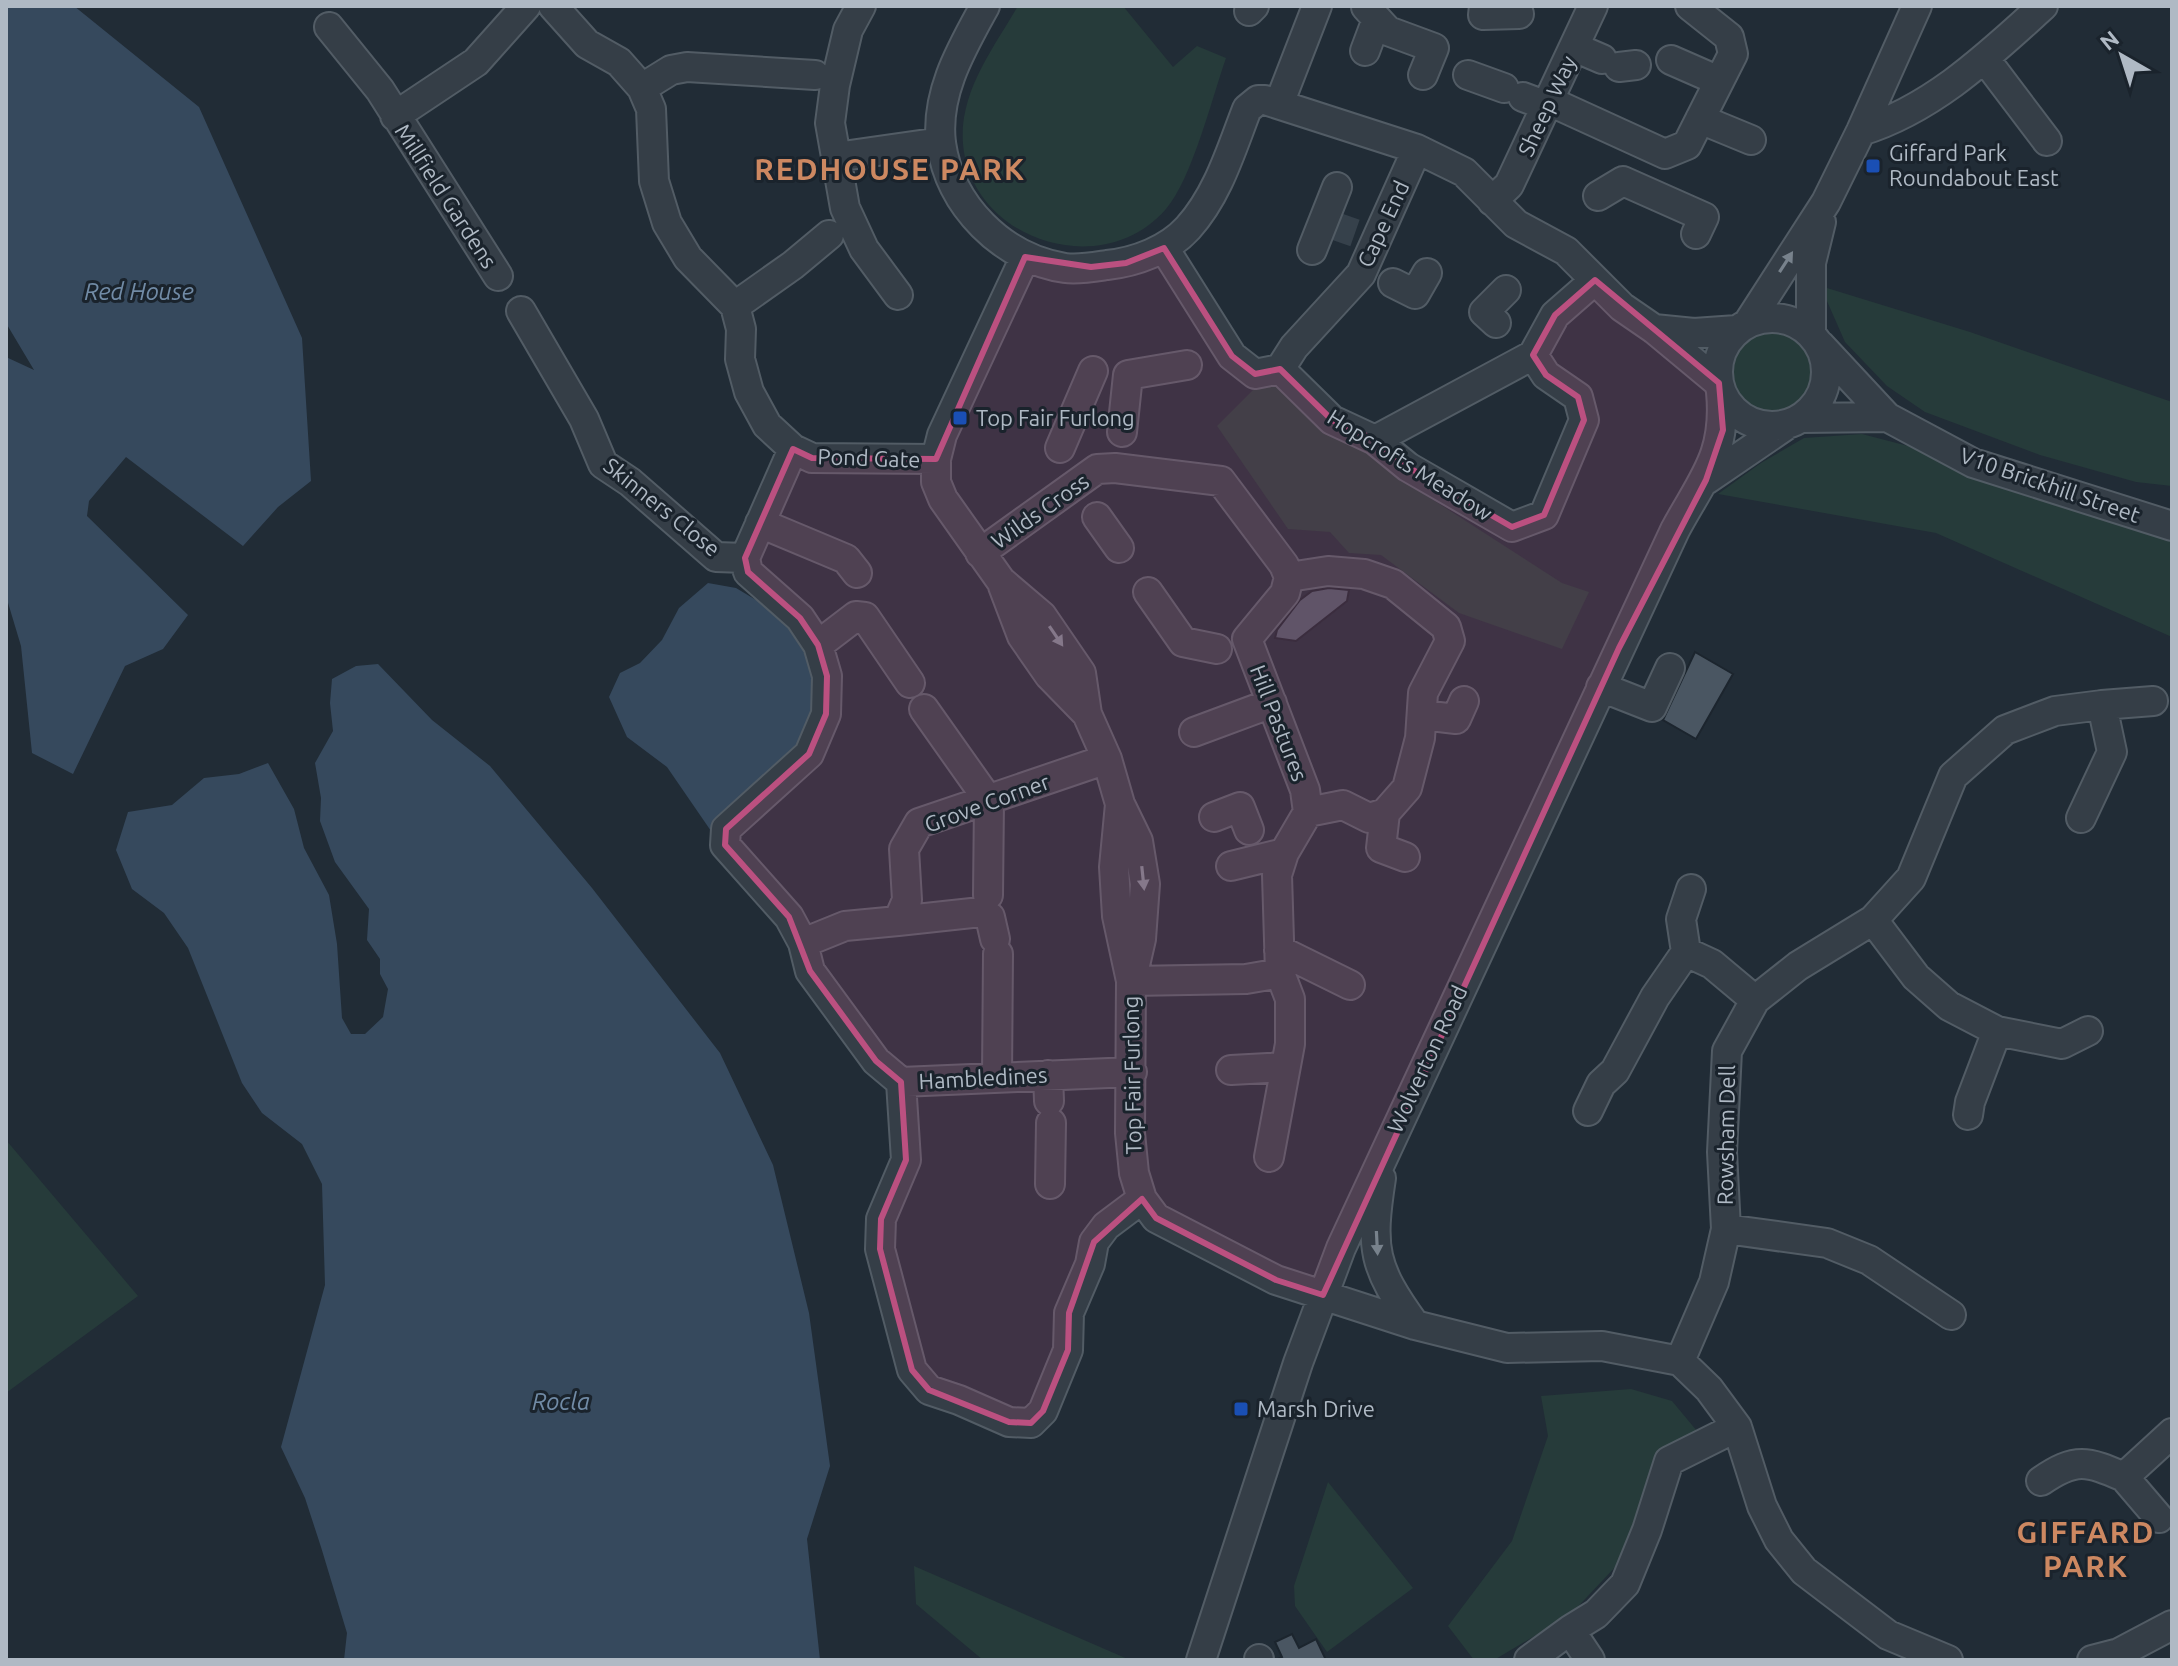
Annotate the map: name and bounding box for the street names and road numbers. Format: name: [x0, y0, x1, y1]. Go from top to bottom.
street label: Sheep Way: [1512, 51, 1581, 160]
street label: Millfield Gardens: [390, 119, 502, 273]
street label: Cape End: [1352, 177, 1413, 271]
street label: Hopcrofts Meadow: [1323, 404, 1497, 525]
street label: V10 Brickhill Street: [1957, 442, 2144, 527]
street label: Pond Gate: [817, 443, 921, 472]
street label: Skinners Close: [599, 452, 725, 561]
street label: Wilds Cross: [986, 468, 1093, 553]
street label: Hill Pastures: [1246, 661, 1313, 784]
street label: Grove Corner: [921, 768, 1053, 837]
street label: Wolverton Road: [1381, 981, 1472, 1136]
street label: Top Fair Furlong: [1118, 995, 1145, 1155]
street label: Hambledines: [918, 1062, 1048, 1093]
street label: Rowsham Dell: [1712, 1064, 1739, 1205]

